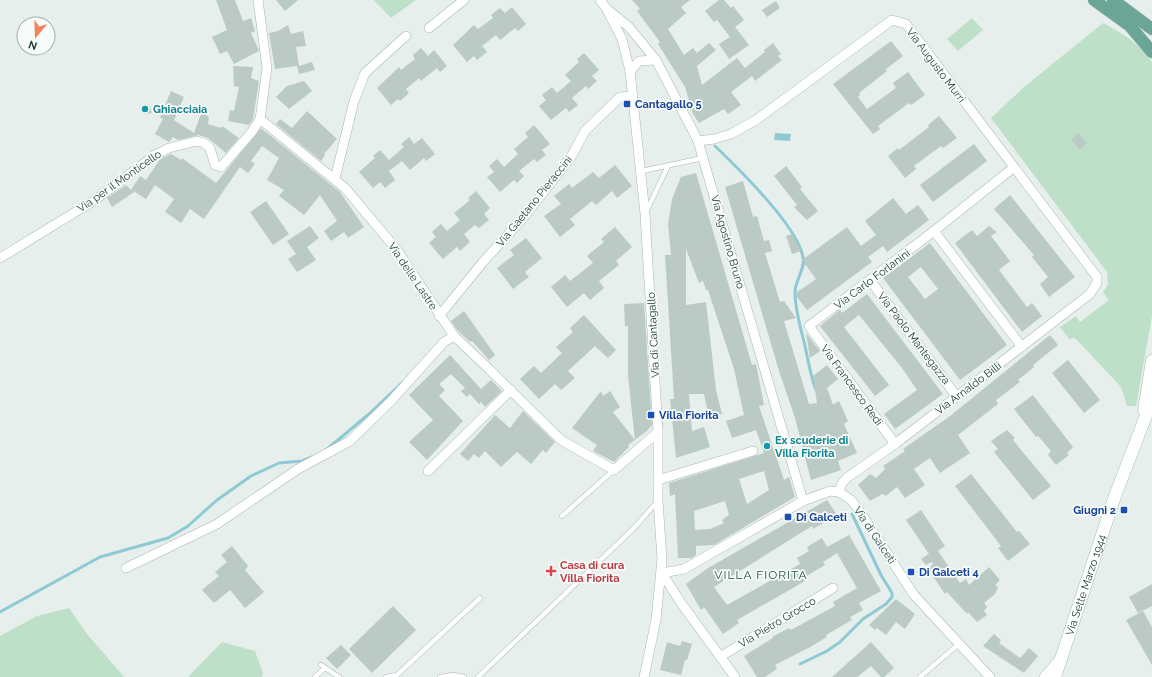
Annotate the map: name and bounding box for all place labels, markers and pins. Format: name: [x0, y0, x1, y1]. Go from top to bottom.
place label: Cantagallo 5: [635, 98, 702, 111]
marker: Cantagallo 5: [622, 99, 632, 109]
place label: Ghiacciaia: [153, 103, 207, 116]
marker: Ghiacciaia: [140, 104, 150, 114]
place label: Villa Fiorita: [659, 409, 719, 422]
marker: Villa Fiorita: [646, 410, 656, 420]
place label: Ex scuderie di Villa Fiorita: [775, 434, 849, 460]
marker: Ex scuderie di Villa Fiorita: [762, 441, 772, 451]
place label: Giugni 2: [1073, 504, 1116, 517]
marker: Giugni 2: [1119, 505, 1129, 515]
place label: Di Galceti: [796, 511, 847, 524]
marker: Di Galceti: [783, 512, 793, 522]
place label: Casa di cura Villa Fiorita: [560, 559, 624, 585]
marker: Casa di cura Villa Fiorita: [545, 565, 557, 577]
place label: Di Galceti 4: [919, 566, 979, 579]
marker: Di Galceti 4: [906, 567, 916, 577]

